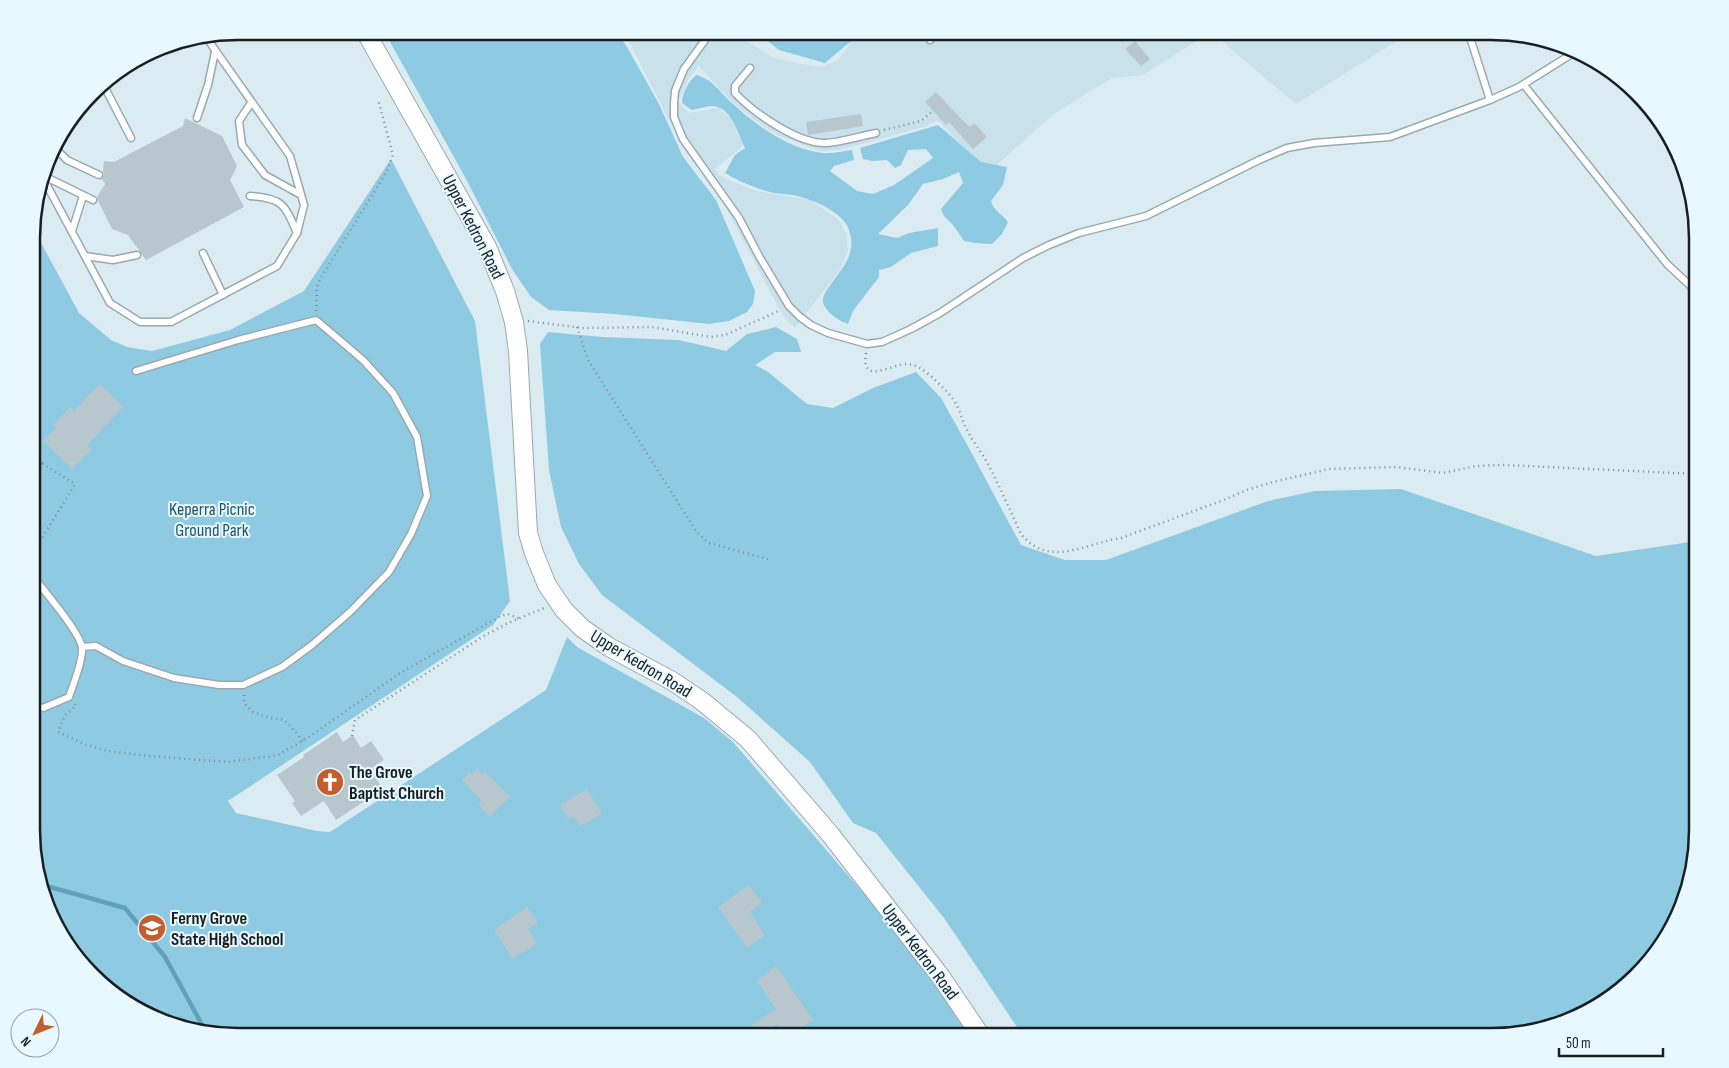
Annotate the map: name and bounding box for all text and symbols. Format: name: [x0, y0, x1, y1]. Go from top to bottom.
street label: Upper Kedron Road: [438, 171, 508, 283]
park label: Keperra Picnic Ground Park: [169, 499, 255, 541]
street label: Upper Kedron Road: [586, 625, 696, 703]
place label: The Grove Baptist Church: [349, 762, 444, 804]
church icon: The Grove Baptist Church: [315, 767, 345, 797]
street label: Upper Kedron Road: [877, 900, 963, 1004]
place label: Ferny Grove State High School: [171, 908, 283, 950]
school or university icon: Ferny Grove State High School: [137, 913, 167, 943]
north arrow: [10, 1008, 60, 1058]
scale bar: [1559, 1026, 1663, 1058]
text: N: [17, 1033, 35, 1050]
text: 50 m: [1566, 1034, 1591, 1053]

